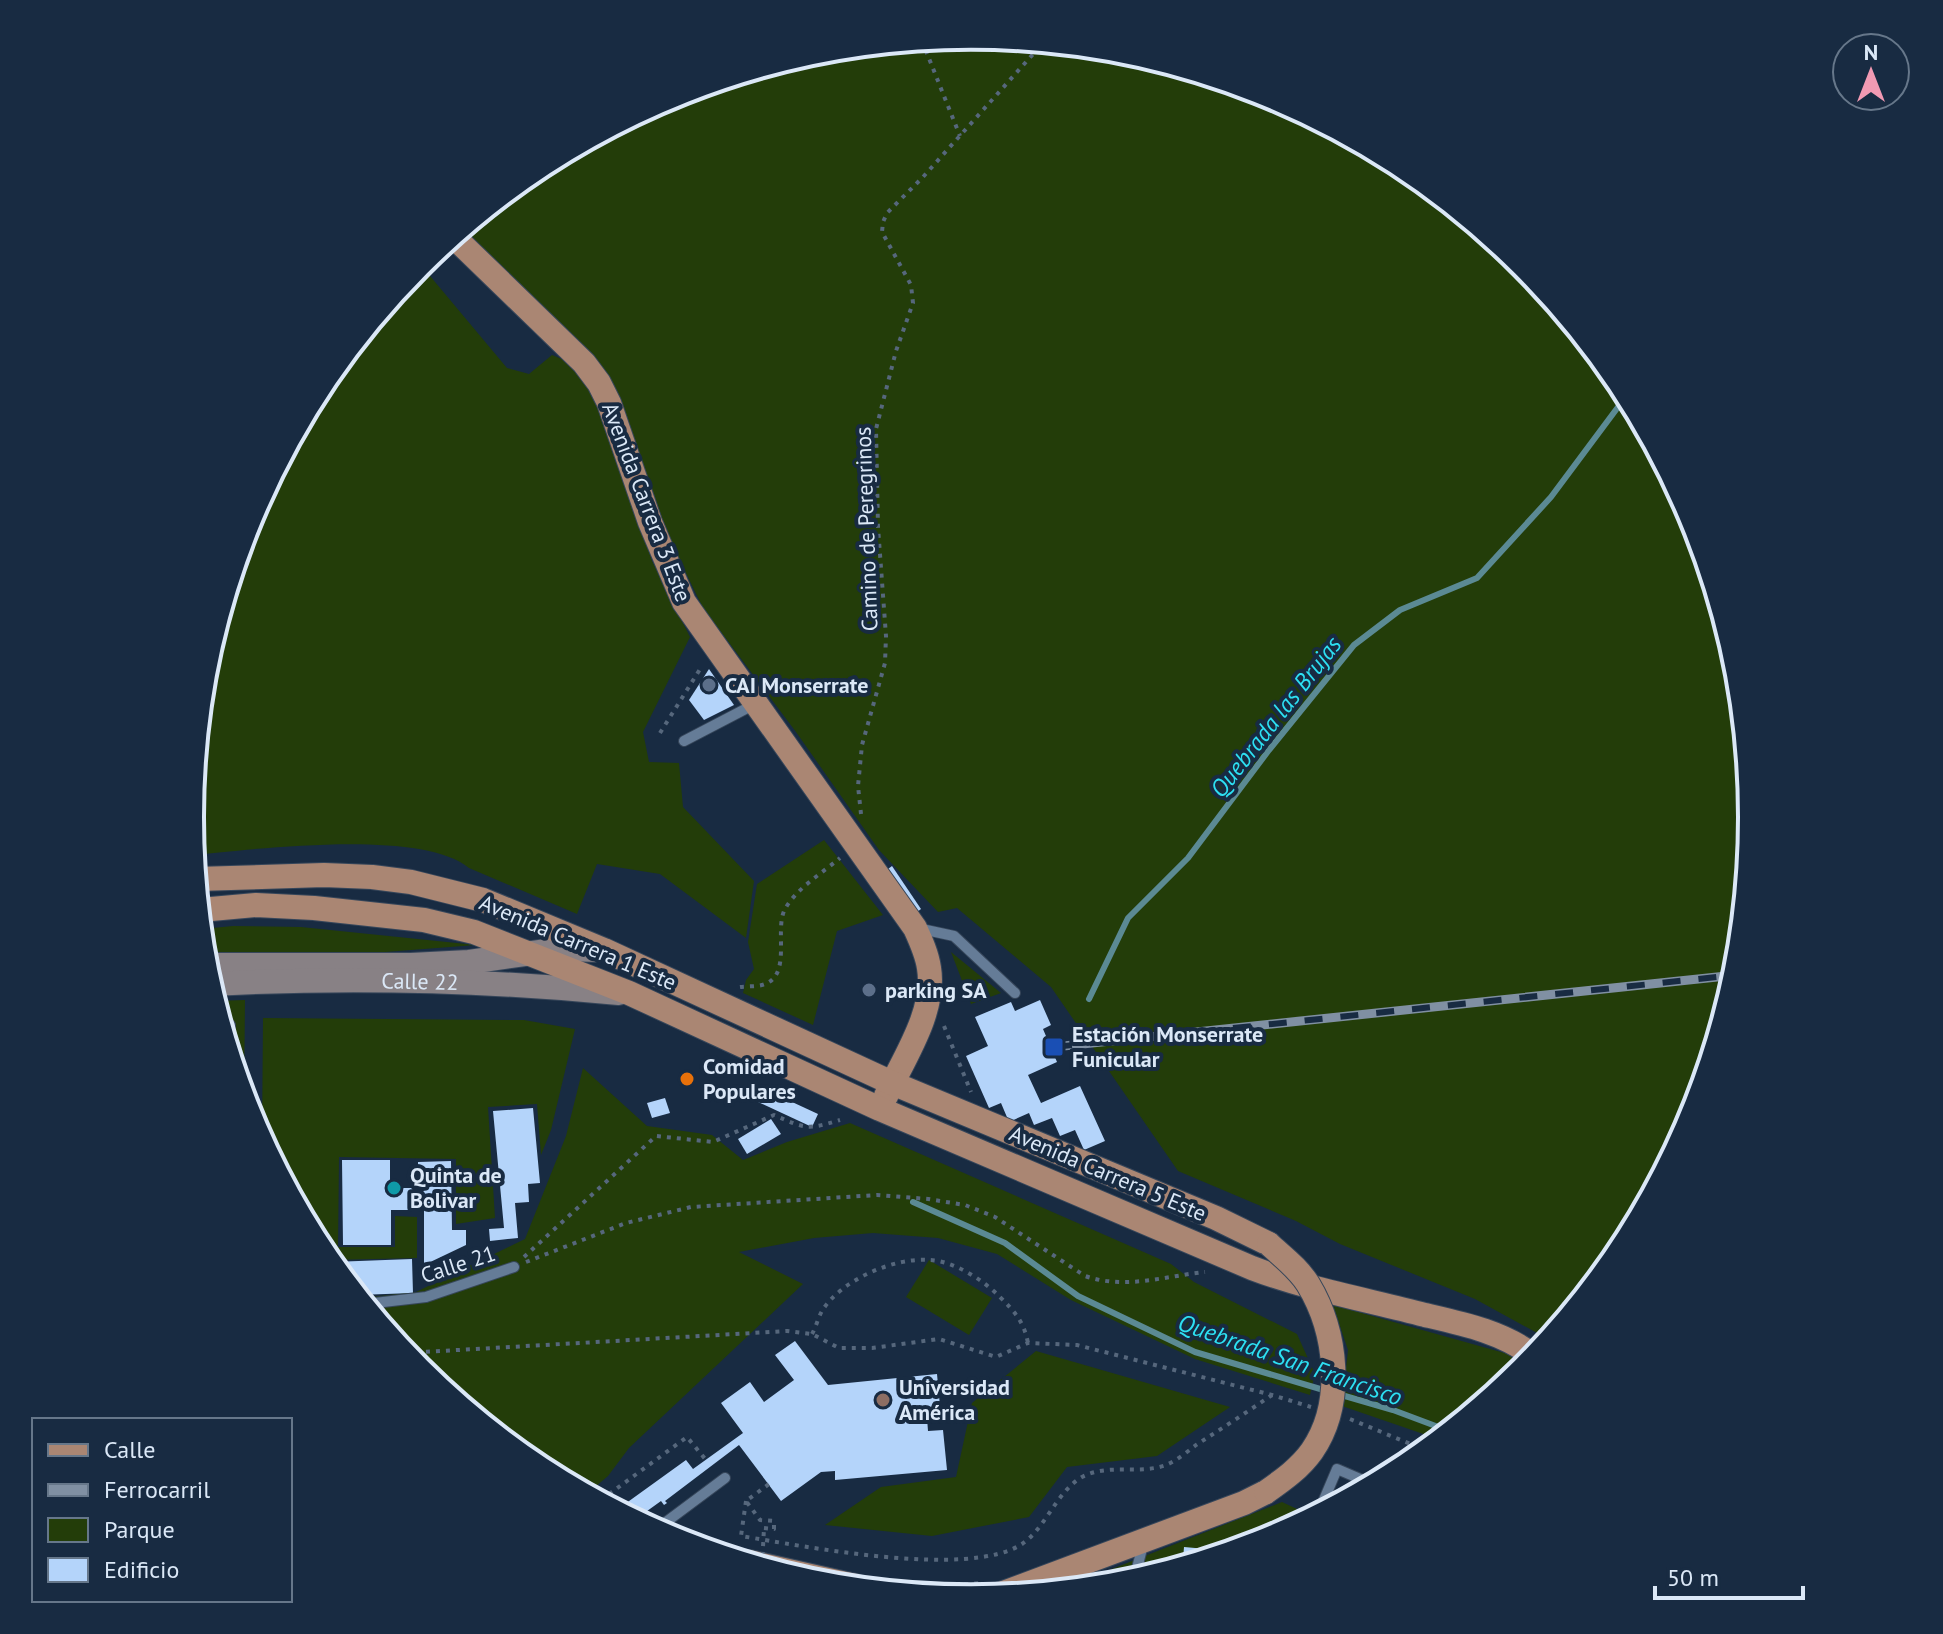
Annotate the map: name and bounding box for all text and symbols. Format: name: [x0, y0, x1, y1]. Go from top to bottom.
north arrow: [1831, 32, 1911, 112]
text: N: [1864, 38, 1878, 66]
street label: Avenida Carrera 3 Este: [596, 398, 698, 606]
street label: Camino de Peregrinos: [848, 426, 884, 632]
water label: Quebrada las Brujas: [1203, 630, 1348, 804]
place label: CAI Monserrate: [725, 671, 868, 699]
marker: CAI Monserrate: [700, 676, 718, 694]
street label: Avenida Carrera 1 Este: [475, 888, 681, 996]
street label: Calle 22: [381, 966, 459, 996]
place label: parking SA: [885, 976, 987, 1004]
marker: parking SA: [860, 981, 878, 999]
place label: Estación Monserrate Funicular: [1072, 1020, 1263, 1073]
marker: Estación Monserrate Funicular: [1043, 1036, 1065, 1058]
place label: Comidad Populares: [703, 1052, 796, 1105]
marker: Comidad Populares: [678, 1070, 696, 1088]
street label: Avenida Carrera 5 Este: [1005, 1119, 1211, 1227]
place label: Quinta de Bolivar: [410, 1161, 502, 1214]
marker: Quinta de Bolivar: [385, 1179, 403, 1197]
street label: Calle 21: [417, 1239, 499, 1289]
water label: Quebrada San Francisco: [1174, 1307, 1406, 1412]
place label: Universidad América: [899, 1373, 1010, 1426]
marker: Universidad América: [874, 1391, 892, 1409]
legend: [32, 1418, 292, 1602]
text: Calle: [104, 1434, 155, 1465]
text: Ferrocarril: [104, 1474, 210, 1505]
text: Parque: [104, 1514, 175, 1545]
scale bar: [1655, 1550, 1803, 1600]
text: Edificio: [104, 1554, 179, 1585]
text: 50 m: [1667, 1562, 1719, 1593]

